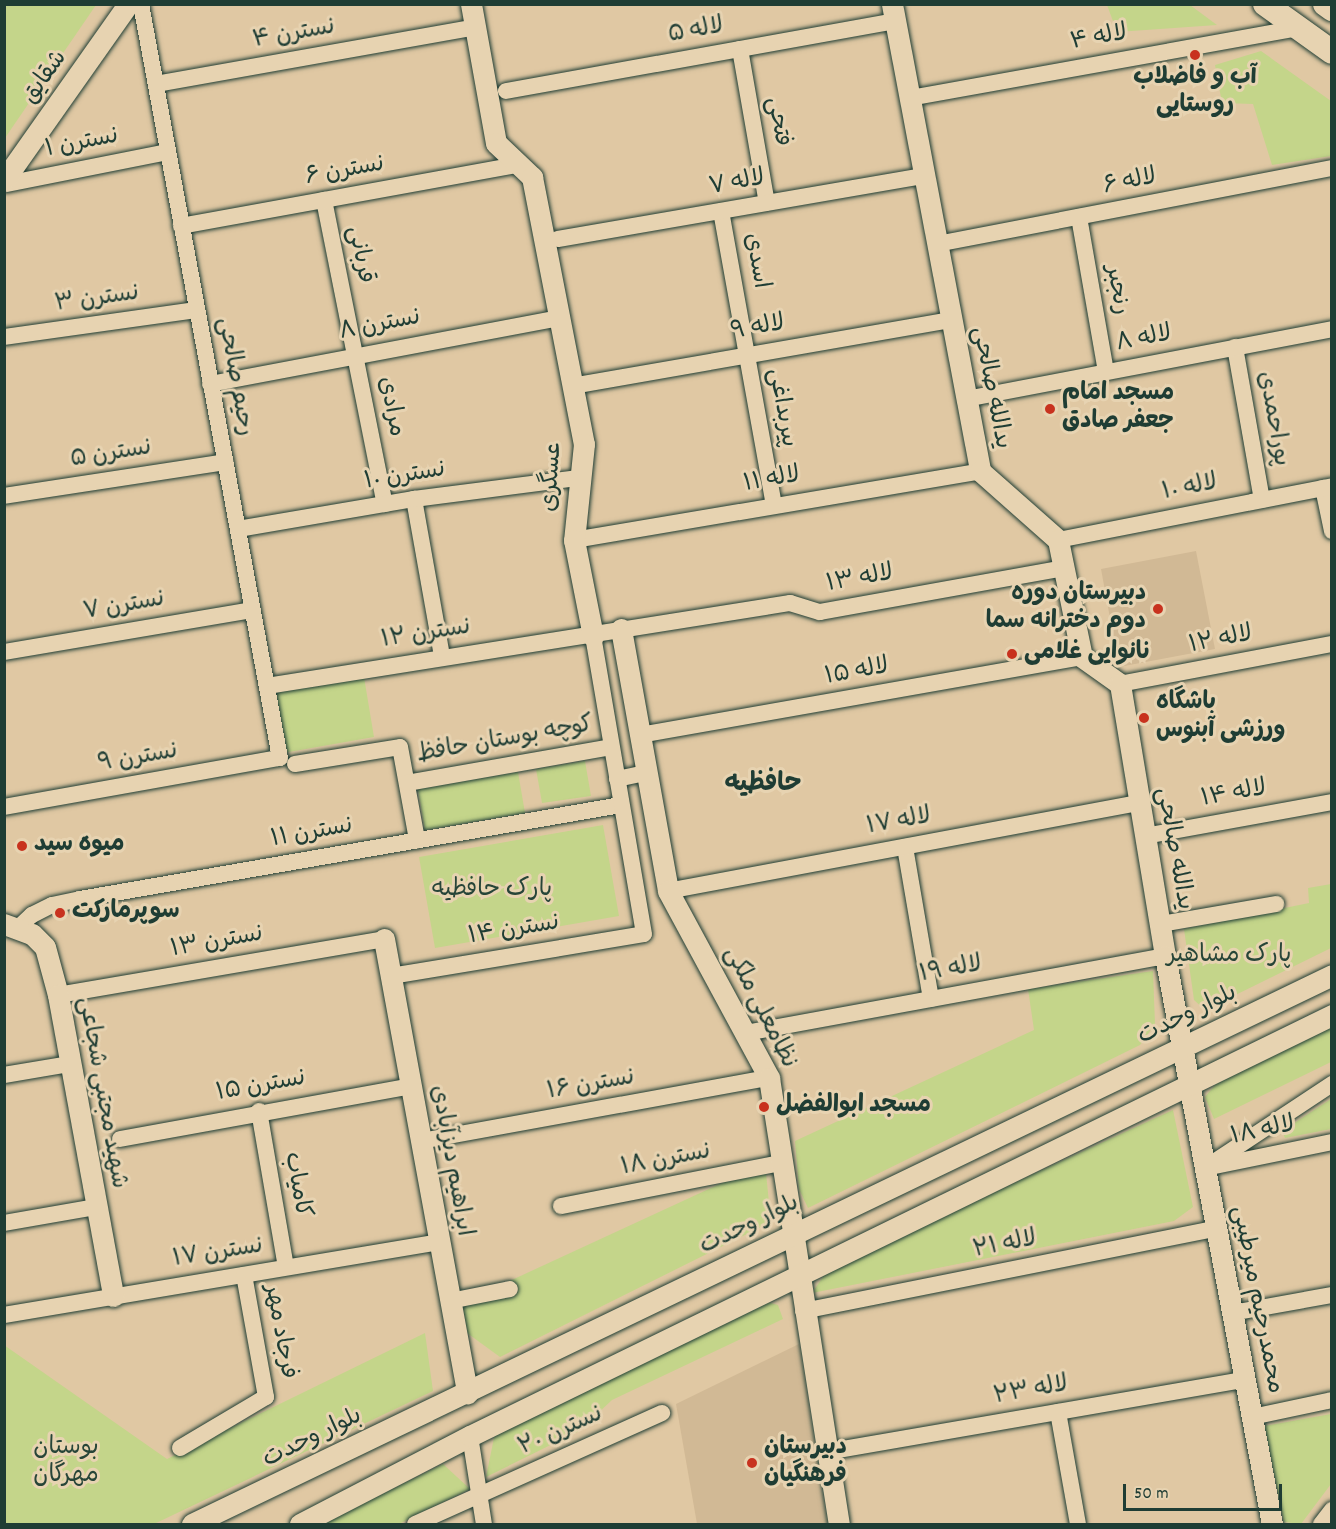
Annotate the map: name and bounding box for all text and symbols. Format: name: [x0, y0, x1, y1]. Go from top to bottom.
street label: لاله ۵: [666, 13, 726, 51]
street label: نسترن ۴: [251, 14, 337, 56]
street label: لاله ۴: [1068, 20, 1130, 58]
street label: شقایق: [17, 46, 75, 110]
marker: آب و فاضلاب روستایی: [1188, 48, 1202, 62]
place label: آب و فاضلاب روستایی: [1133, 65, 1257, 121]
street label: فتحی: [759, 95, 795, 149]
street label: نسترن ۱: [43, 123, 121, 165]
street label: نسترن ۶: [303, 151, 387, 193]
street label: لاله ۶: [1101, 164, 1159, 202]
street label: لاله ۷: [707, 165, 767, 203]
street label: قربانی: [339, 224, 379, 286]
street label: اسدی: [736, 231, 774, 291]
street label: رنجبر: [1097, 263, 1135, 317]
street label: نسترن ۳: [53, 280, 141, 320]
street label: نسترن ۸: [337, 304, 423, 348]
street label: لاله ۹: [729, 310, 787, 348]
street label: رحیم صالحی: [209, 315, 259, 439]
street label: لاله ۸: [1114, 321, 1174, 359]
street label: یدالله صالحی: [964, 325, 1016, 451]
street label: پیربداغی: [760, 366, 802, 450]
street label: پوراحمدی: [1249, 369, 1295, 469]
street label: مرادی: [370, 375, 410, 439]
place label: مسجد امام جعفر صادق: [1062, 381, 1174, 437]
marker: مسجد امام جعفر صادق: [1043, 402, 1057, 416]
street label: نسترن ۵: [68, 434, 154, 476]
street label: عسگری: [536, 441, 570, 513]
street label: نسترن ۱۰: [362, 456, 448, 498]
street label: لاله ۱۱: [742, 462, 802, 500]
street label: لاله ۱۰: [1160, 470, 1220, 508]
street label: لاله ۱۳: [824, 560, 896, 600]
place label: دبیرستان دوره دوم دخترانه سما: [986, 581, 1146, 637]
street label: نسترن ۷: [81, 586, 167, 628]
marker: دبیرستان دوره دوم دخترانه سما: [1151, 602, 1165, 616]
street label: نسترن ۱۲: [379, 614, 473, 656]
street label: لاله ۱۲: [1187, 621, 1255, 661]
place label: نانوایی غلامی: [1024, 640, 1151, 668]
marker: نانوایی غلامی: [1005, 647, 1019, 661]
street label: لاله ۱۵: [823, 653, 891, 693]
place label: باشگاه ورزشی آبنوس: [1156, 690, 1286, 746]
street label: کوچه بوستان حافظ: [415, 711, 595, 771]
marker: باشگاه ورزشی آبنوس: [1137, 711, 1151, 725]
street label: نسترن ۹: [96, 738, 180, 780]
district label: حافظیه: [724, 769, 802, 801]
street label: لاله ۱۴: [1199, 775, 1269, 815]
street label: یدالله صالحی: [1148, 786, 1198, 912]
street label: لاله ۱۷: [865, 803, 933, 843]
street label: نسترن ۱۱: [269, 813, 355, 855]
place label: میوه سید: [34, 832, 124, 860]
marker: میوه سید: [15, 839, 29, 853]
park label: پارک حافظیه: [432, 877, 552, 905]
place label: سوپرمارکت: [72, 899, 180, 927]
marker: سوپرمارکت: [53, 906, 67, 920]
street label: نسترن ۱۴: [466, 910, 562, 952]
street label: نسترن ۱۳: [168, 921, 266, 965]
street label: نظامعلی ملکی: [716, 942, 802, 1074]
park label: پارک مشاهیر: [1166, 943, 1292, 971]
street label: لاله ۱۹: [917, 951, 985, 991]
street label: بلوار وحدت: [1134, 980, 1242, 1052]
street label: شهید مجتبی شجاعی: [70, 995, 132, 1191]
street label: نسترن ۱۶: [545, 1064, 637, 1108]
street label: نسترن ۱۵: [214, 1065, 308, 1109]
street label: ابراهیم دیزآبادی: [423, 1083, 477, 1239]
place label: مسجد ابوالفضل: [776, 1093, 931, 1121]
marker: مسجد ابوالفضل: [757, 1100, 771, 1114]
street label: لاله ۱۸: [1228, 1111, 1298, 1153]
street label: نسترن ۱۸: [619, 1138, 713, 1184]
street label: کامیاب: [276, 1150, 316, 1220]
street label: بلوار وحدت: [696, 1190, 804, 1262]
street label: محمدرحیم میرطیبی: [1224, 1204, 1288, 1396]
street label: لاله ۲۱: [971, 1226, 1039, 1266]
street label: نسترن ۱۷: [171, 1233, 265, 1275]
street label: فرجاد مهر: [257, 1283, 301, 1381]
street label: لاله ۲۳: [992, 1371, 1070, 1413]
street label: نسترن ۲۰: [514, 1401, 608, 1463]
street label: بلوار وحدت: [259, 1403, 367, 1475]
park label: بوستان مهرگان: [33, 1435, 99, 1491]
place label: دبیرستان فرهنگیان: [764, 1435, 847, 1491]
marker: دبیرستان فرهنگیان: [745, 1456, 759, 1470]
scale bar: [1126, 1472, 1285, 1510]
text: 50 m: [1134, 1482, 1169, 1507]

